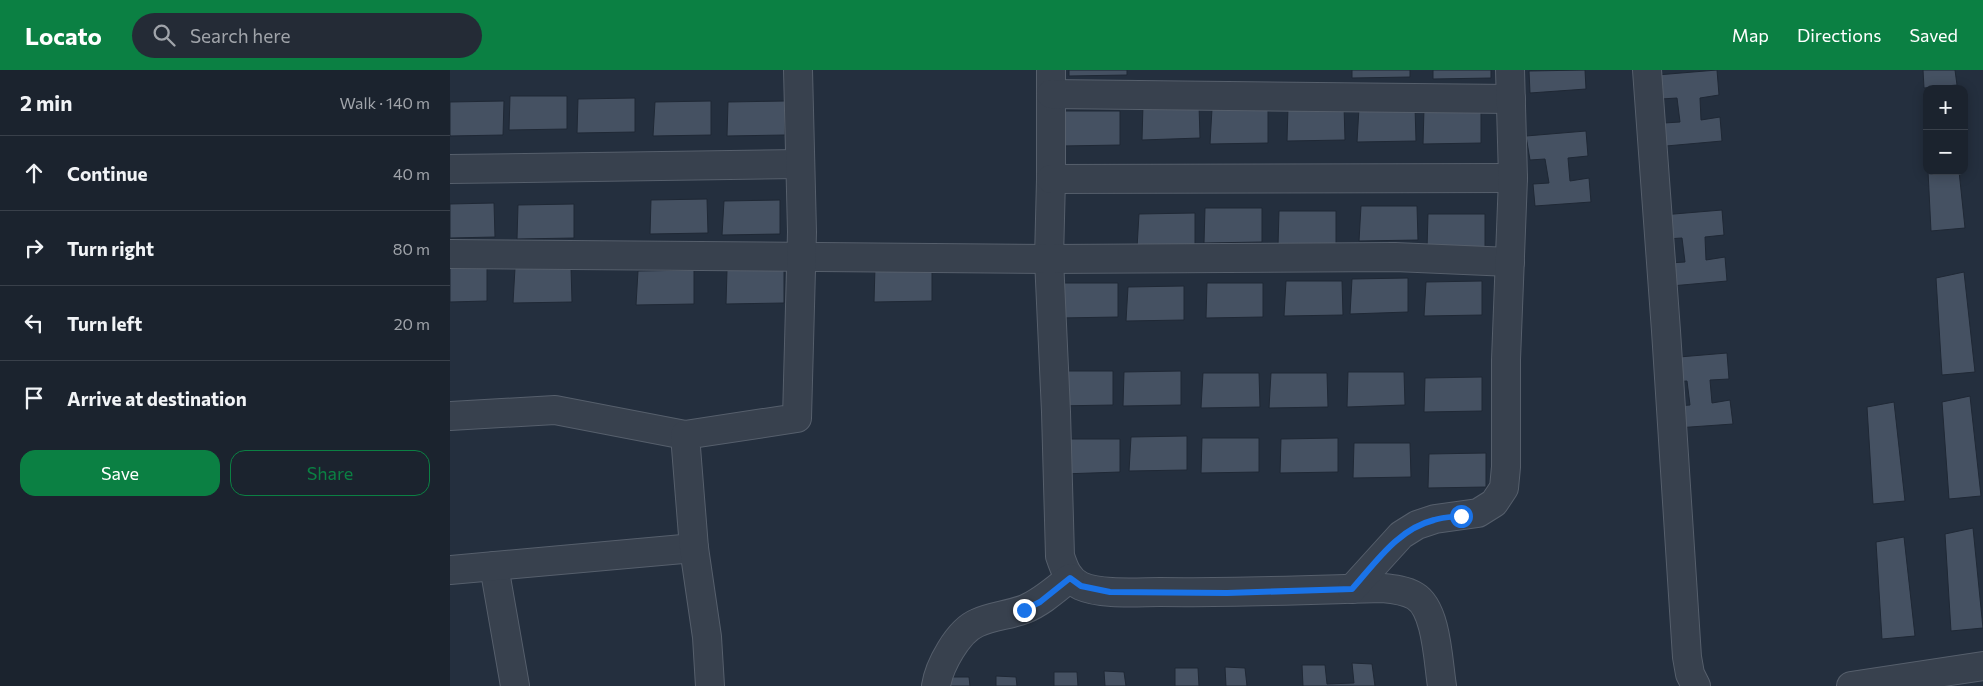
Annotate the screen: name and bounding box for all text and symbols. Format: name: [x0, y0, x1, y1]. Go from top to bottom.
search box: [132, 13, 482, 58]
text: Locato: [25, 21, 102, 50]
icon: search: [150, 21, 178, 49]
text: Search here: [190, 24, 290, 47]
text: Map: [1732, 24, 1769, 46]
text: Directions: [1797, 24, 1881, 46]
text: Saved: [1909, 24, 1958, 46]
map controls: [1923, 85, 1968, 175]
button: +: [1923, 85, 1968, 130]
text: 2 min: [20, 90, 72, 115]
text: Walk · 140 m: [340, 93, 430, 112]
button: −: [1923, 130, 1968, 175]
icon: ahead: [20, 159, 48, 187]
text: Continue: [67, 162, 147, 185]
text: 40 m: [393, 164, 430, 183]
icon: right: [20, 234, 48, 262]
text: Turn right: [67, 237, 154, 260]
text: 80 m: [393, 239, 430, 258]
icon: left: [20, 309, 48, 337]
text: Turn left: [67, 312, 142, 335]
text: 20 m: [394, 314, 430, 333]
icon: arrive: [20, 384, 48, 412]
text: Arrive at destination: [67, 387, 247, 410]
button: Save: [20, 450, 220, 496]
button: Share: [230, 450, 430, 496]
route start: [1450, 505, 1473, 528]
route end: [1013, 599, 1036, 622]

